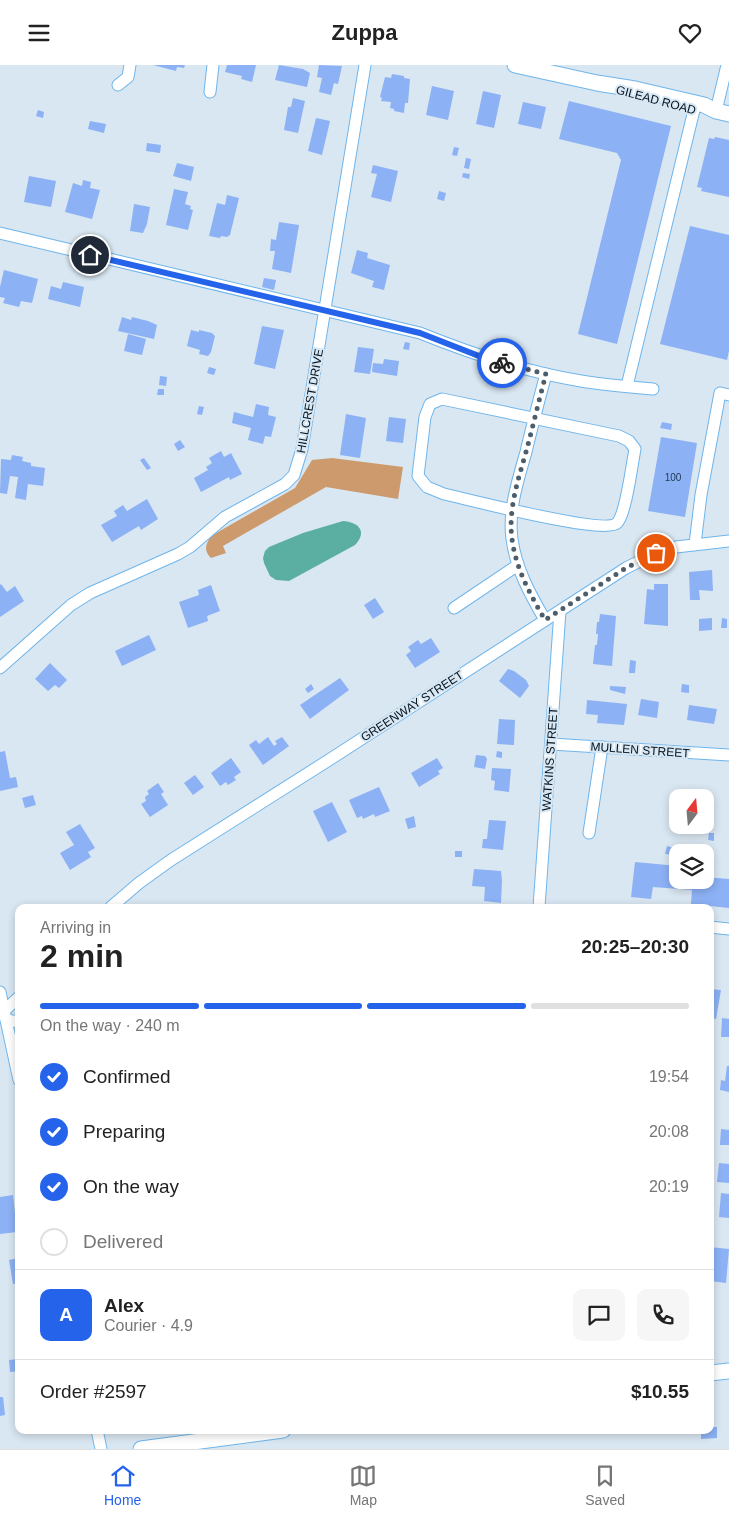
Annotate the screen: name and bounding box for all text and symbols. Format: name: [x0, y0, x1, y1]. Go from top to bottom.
icon: menu: [25, 19, 53, 47]
icon: heart: [676, 19, 704, 47]
text: Zuppa: [332, 20, 398, 45]
street label: GILEAD ROAD: [615, 83, 698, 117]
pin: [69, 234, 111, 276]
icon: home: [76, 241, 104, 269]
courier: [477, 338, 527, 388]
street label: HILLCREST DRIVE: [294, 348, 326, 454]
icon: bike: [488, 349, 516, 377]
house number: 100: [665, 472, 682, 483]
pin: [635, 532, 677, 574]
icon: bag: [642, 539, 670, 567]
street label: GREENWAY STREET: [358, 667, 466, 744]
street label: WATKINS STREET: [539, 706, 561, 811]
street label: MULLEN STREET: [590, 740, 691, 760]
north arrow: [669, 789, 714, 834]
map controls: [669, 789, 714, 889]
button: layers: [669, 844, 714, 889]
text: Arriving in: [40, 919, 111, 936]
text: 20:25–20:30: [581, 936, 689, 957]
text: 2 min: [40, 938, 124, 974]
text: On the way · 240 m: [40, 1017, 180, 1034]
icon: check: [40, 1063, 68, 1091]
text: Confirmed: [83, 1066, 171, 1087]
text: 19:54: [649, 1068, 689, 1085]
icon: check: [40, 1118, 68, 1146]
text: Preparing: [83, 1121, 165, 1142]
text: 20:08: [649, 1123, 689, 1140]
icon: check: [40, 1173, 68, 1201]
text: On the way: [83, 1176, 179, 1197]
text: 20:19: [649, 1178, 689, 1195]
text: Delivered: [83, 1231, 163, 1252]
button: chat: [573, 1289, 625, 1341]
button: phone: [637, 1289, 689, 1341]
text: Alex: [104, 1295, 144, 1316]
text: A: [59, 1304, 73, 1325]
text: Courier · 4.9: [104, 1317, 193, 1334]
text: Order #2597: [40, 1381, 147, 1402]
text: $10.55: [631, 1381, 689, 1402]
tab: Home: [104, 1462, 141, 1508]
tab: Map: [349, 1462, 377, 1508]
tab: Saved: [585, 1462, 625, 1508]

